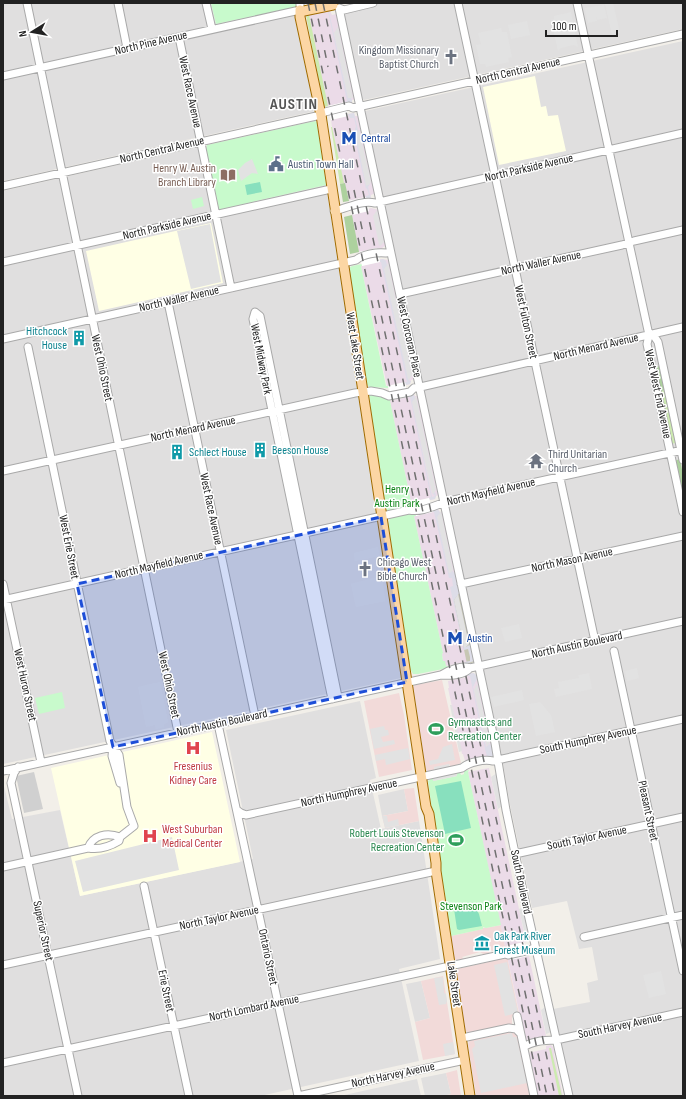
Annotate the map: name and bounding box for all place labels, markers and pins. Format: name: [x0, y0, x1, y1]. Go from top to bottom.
place label: Kingdom Missionary Baptist Church: [359, 43, 439, 72]
church icon: Kingdom Missionary Baptist Church: [442, 48, 460, 66]
metro station icon: Central: [340, 129, 358, 147]
place label: Central: [361, 131, 391, 146]
public building icon: Austin Town Hall: [267, 155, 285, 173]
place label: Austin Town Hall: [287, 157, 353, 172]
place label: Henry W. Austin Branch Library: [153, 161, 216, 190]
library icon: Henry W. Austin Branch Library: [219, 166, 237, 184]
place label: Hitchcock House: [26, 324, 67, 353]
building icon: Hitchcock House: [70, 329, 88, 347]
building icon: Beeson House: [251, 441, 269, 459]
building icon: Schlect House: [168, 443, 186, 461]
place label: Beeson House: [272, 443, 329, 458]
place label: Schlect House: [189, 445, 247, 460]
place label: Third Unitarian Church: [548, 447, 607, 476]
temple icon: Third Unitarian Church: [527, 452, 545, 470]
place label: Chicago West Bible Church: [377, 555, 432, 584]
church icon: Chicago West Bible Church: [356, 560, 374, 578]
metro station icon: Austin: [446, 629, 464, 647]
place label: Austin: [466, 631, 493, 646]
place label: Gymnastics and Recreation Center: [448, 715, 522, 744]
sports icon: Gymnastics and Recreation Center: [427, 720, 445, 738]
hospital icon: Fresenius Kidney Care: [184, 739, 202, 757]
place label: Fresenius Kidney Care: [169, 759, 217, 788]
place label: West Suburban Medical Center: [162, 822, 223, 851]
place label: Robert Louis Stevenson Recreation Center: [350, 826, 445, 855]
hospital icon: West Suburban Medical Center: [141, 827, 159, 845]
sports icon: Robert Louis Stevenson Recreation Center: [447, 831, 465, 849]
place label: Oak Park River Forest Museum: [494, 929, 556, 958]
museum icon: Oak Park River Forest Museum: [473, 934, 491, 952]

